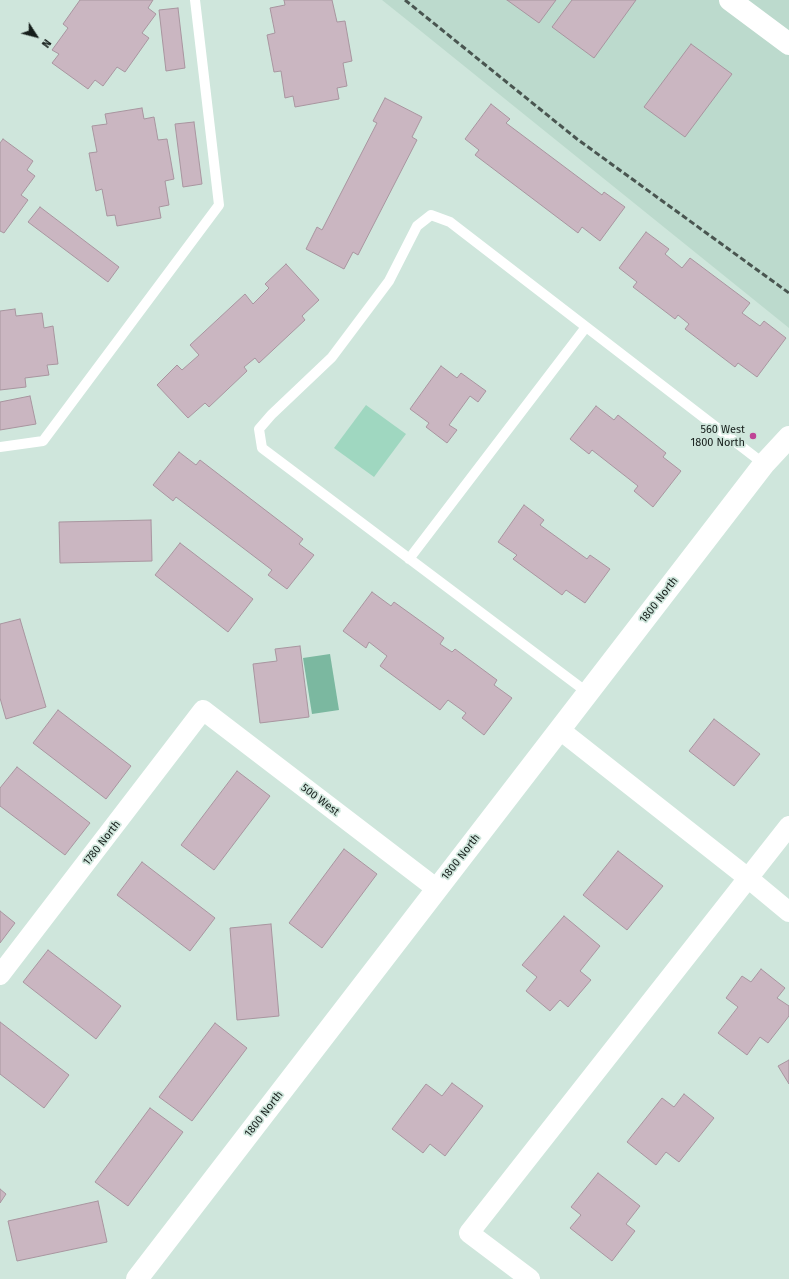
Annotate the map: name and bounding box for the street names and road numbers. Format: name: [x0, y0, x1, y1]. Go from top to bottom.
street label: 1800 North: [637, 574, 681, 626]
street label: 500 West: [298, 781, 342, 819]
street label: 1780 North: [80, 818, 124, 868]
street label: 1800 North: [439, 831, 483, 883]
street label: 1800 North: [242, 1088, 286, 1140]

